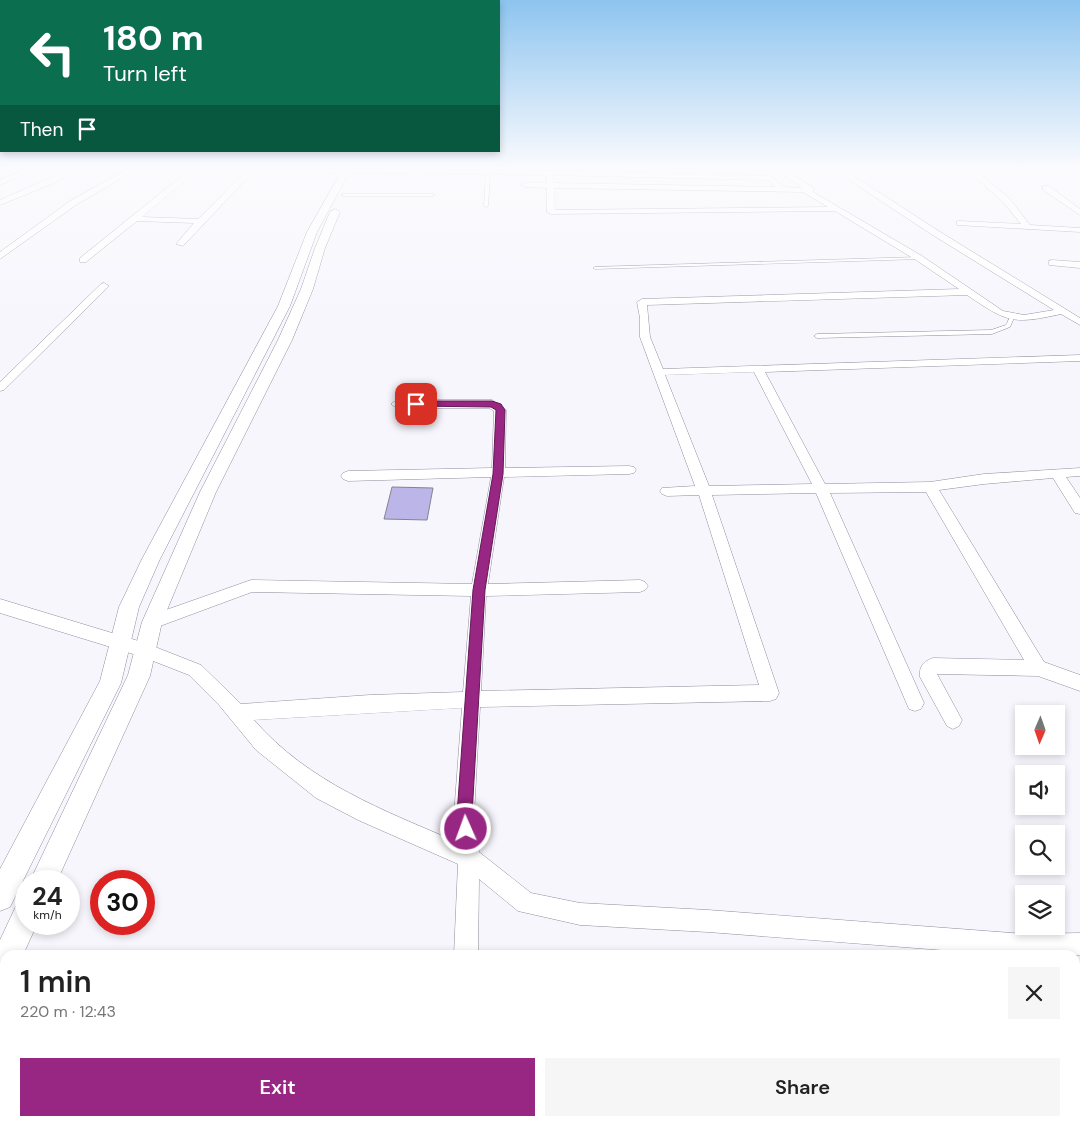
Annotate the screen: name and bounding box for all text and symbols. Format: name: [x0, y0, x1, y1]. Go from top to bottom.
text: 180 m: [103, 15, 204, 61]
icon: left: [20, 20, 85, 85]
text: Turn left: [103, 59, 187, 88]
icon: arrive: [73, 115, 101, 143]
text: Then: [20, 117, 63, 142]
pin: [395, 383, 437, 425]
icon: arrive: [402, 390, 430, 418]
north arrow: [1015, 705, 1065, 755]
map controls: [1015, 705, 1065, 935]
button: sound: [1015, 765, 1065, 815]
position arrow: [439, 802, 491, 854]
button: search: [1015, 825, 1065, 875]
speed limit sign: 30: [90, 870, 155, 935]
text: 24: [32, 880, 63, 913]
button: layers: [1015, 885, 1065, 935]
text: km/h: [33, 907, 62, 923]
text: 1 min: [20, 962, 92, 1001]
button: close: [1008, 967, 1060, 1019]
text: 220 m · 12:43: [20, 1001, 116, 1022]
button: Exit: [20, 1058, 535, 1116]
button: Share: [545, 1058, 1060, 1116]

